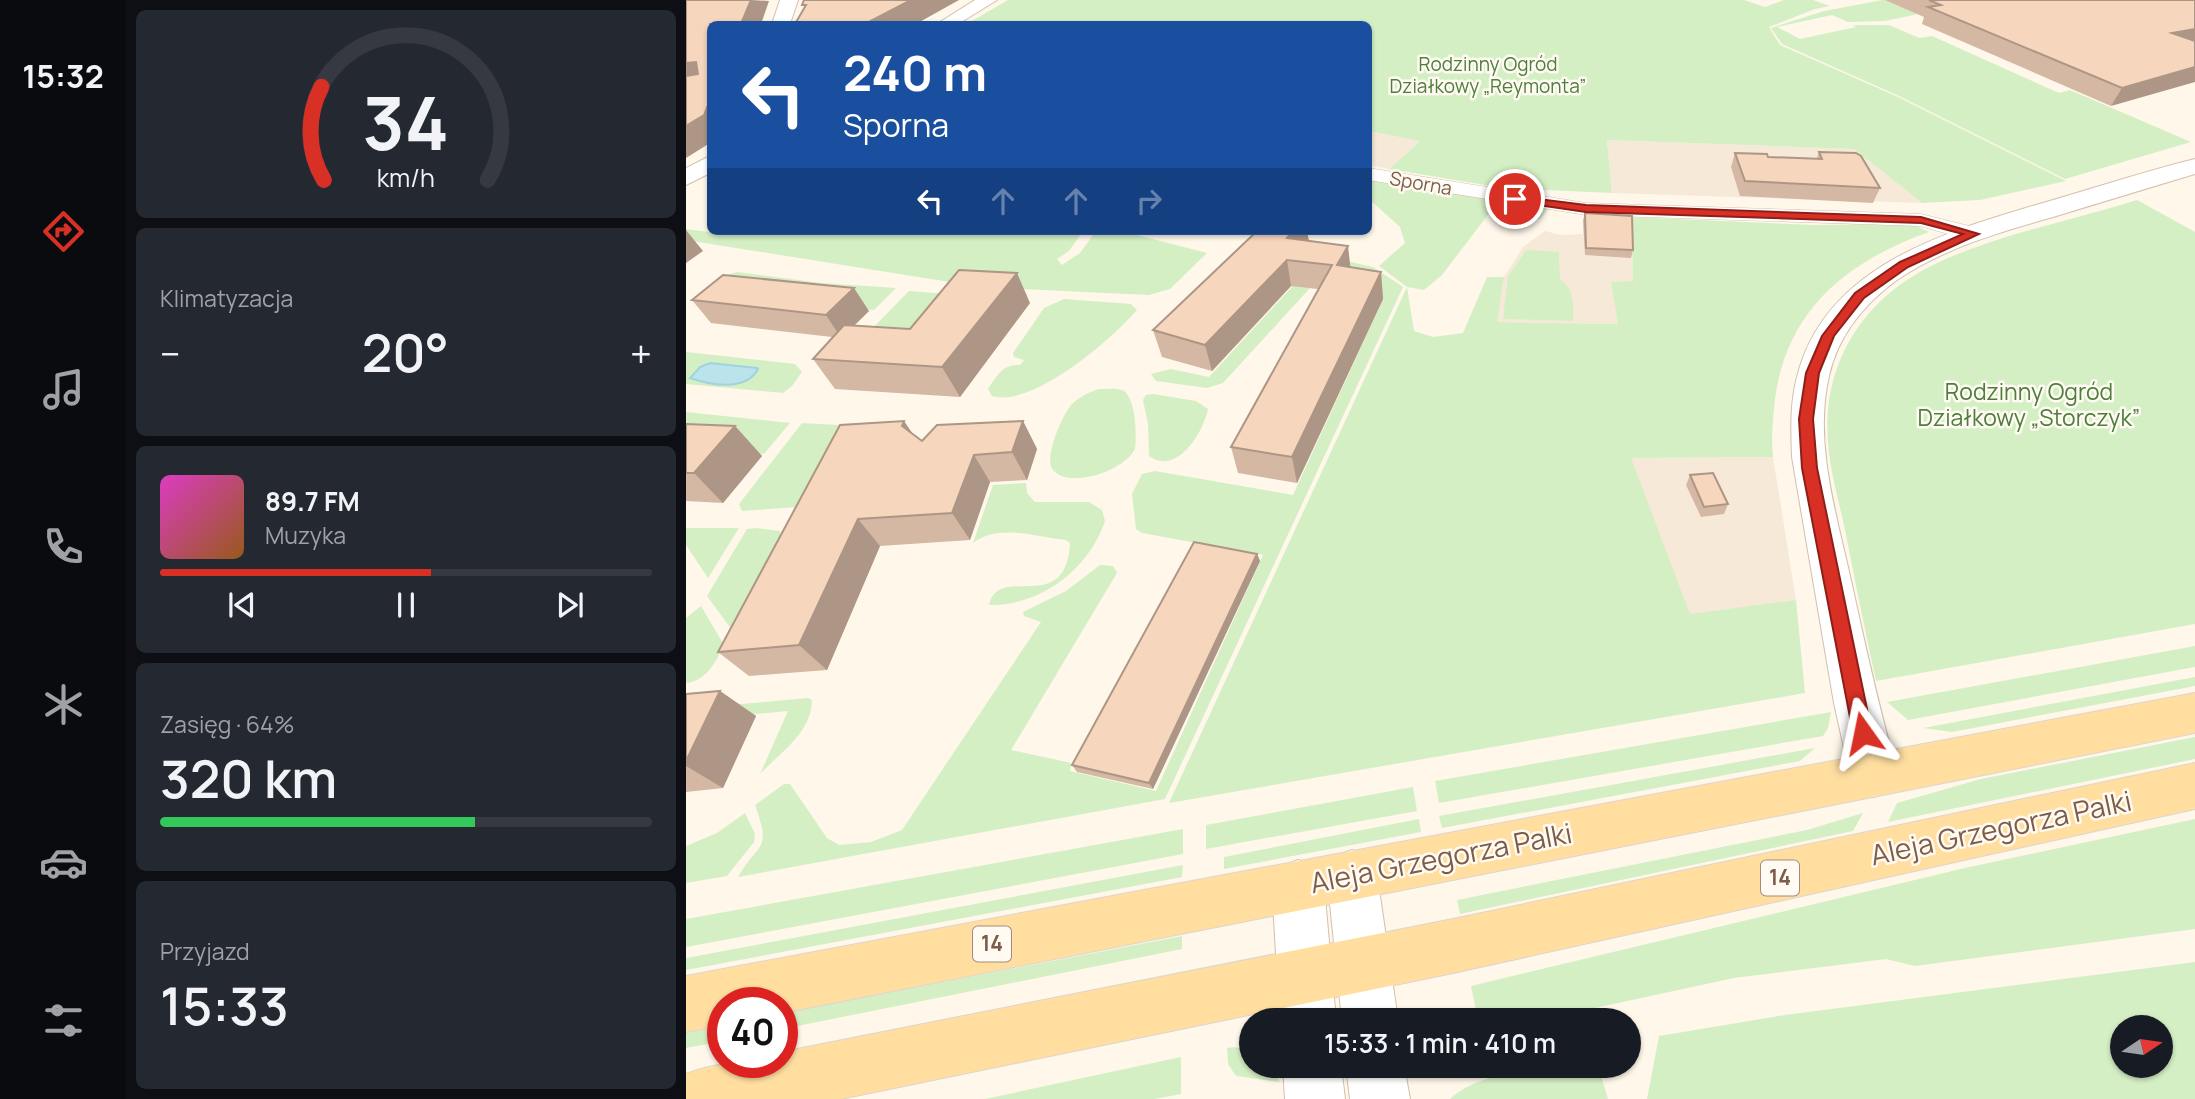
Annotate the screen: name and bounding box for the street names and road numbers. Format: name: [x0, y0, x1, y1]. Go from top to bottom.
street label: Sporna: [1388, 165, 1454, 201]
street label: Aleja Grzegorza Palki: [1867, 781, 2135, 873]
street label: Aleja Grzegorza Palki: [1307, 813, 1575, 901]
road number: 14: [1761, 860, 1799, 896]
road number: 14: [973, 926, 1011, 962]

